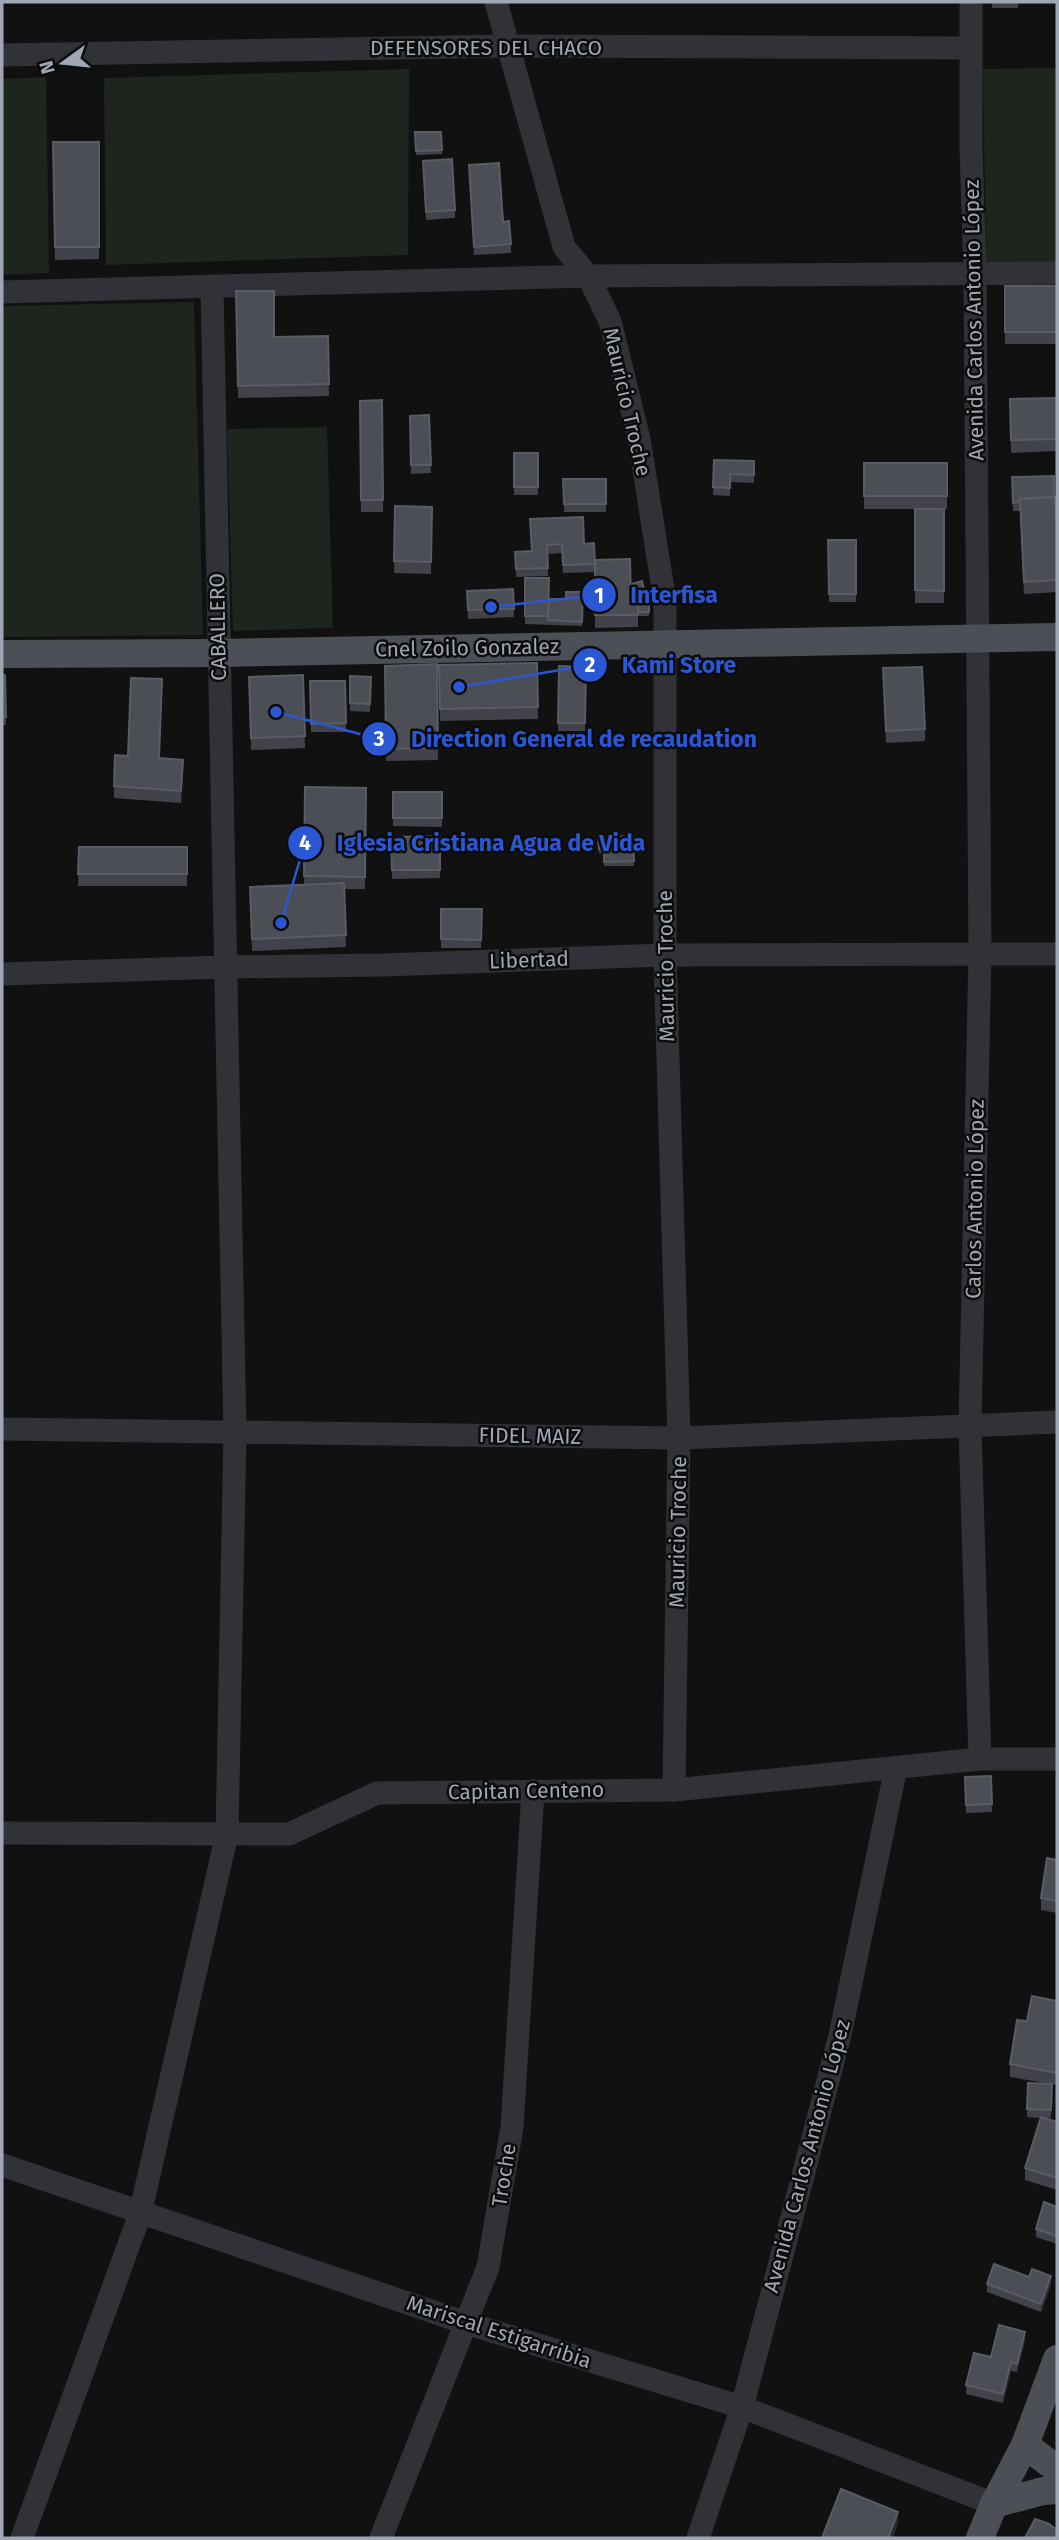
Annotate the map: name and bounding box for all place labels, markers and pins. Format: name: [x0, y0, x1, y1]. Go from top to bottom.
callout: Interfisa: [581, 573, 732, 617]
callout: Kami Store: [572, 643, 750, 687]
callout: Direction General de recaudation: [362, 717, 771, 761]
callout: Iglesia Cristiana Agua de Vida: [287, 821, 659, 865]

